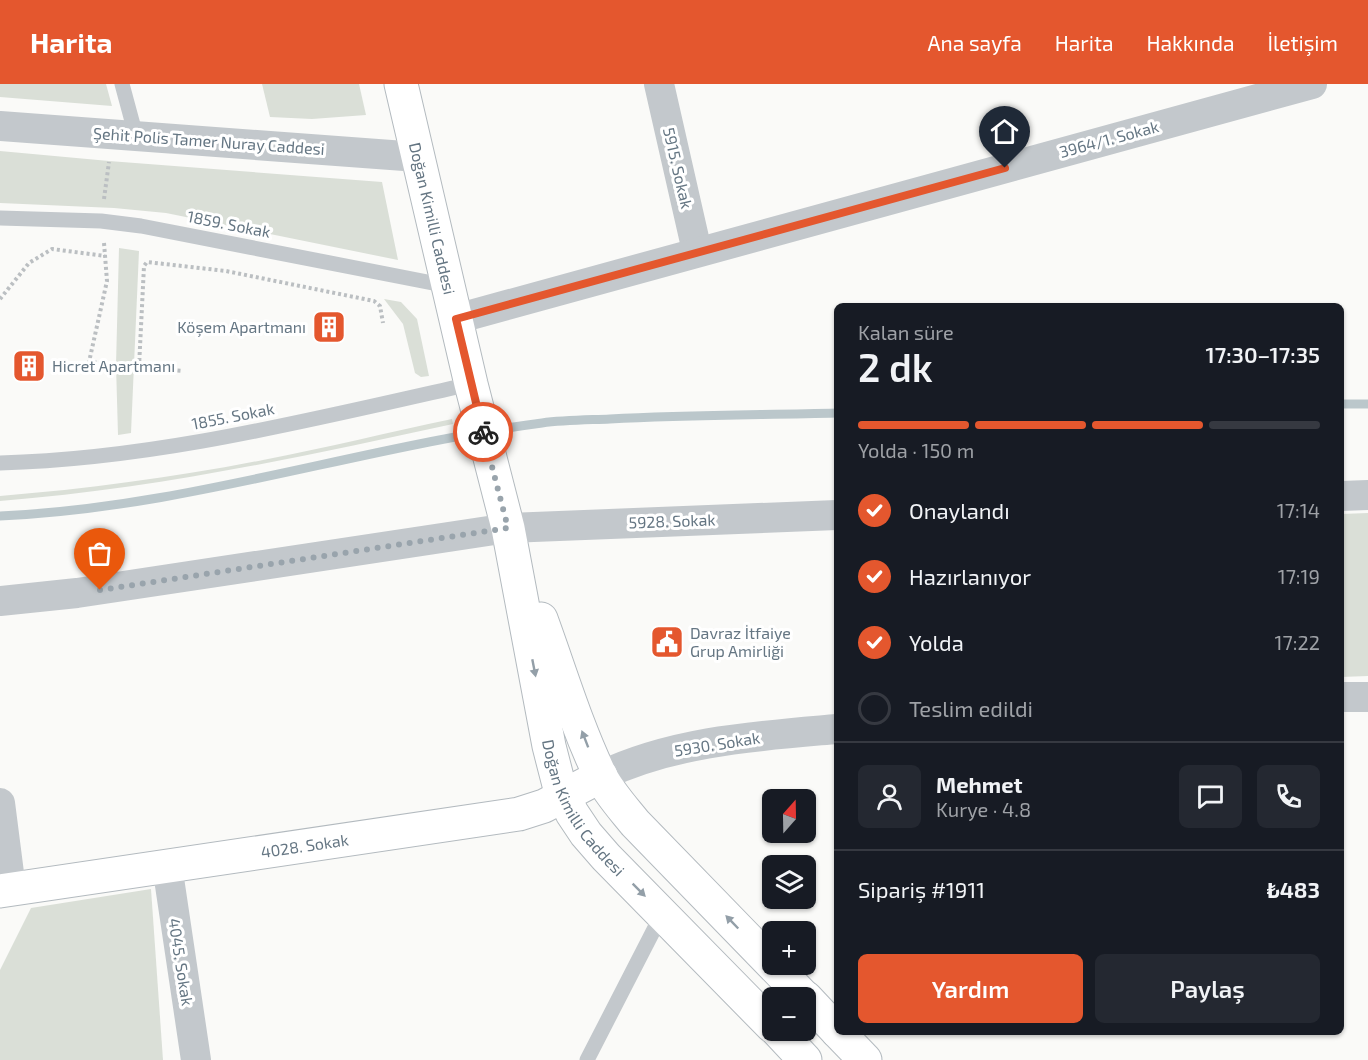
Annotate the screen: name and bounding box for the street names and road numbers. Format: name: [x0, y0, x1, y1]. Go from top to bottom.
street label: 3964/1. Sokak: [1057, 116, 1161, 161]
street label: Şehit Polis Tamer Nuray Caddesi: [93, 123, 325, 159]
street label: 5915. Sokak: [660, 125, 697, 210]
street label: Doğan Kimilli Caddesi: [406, 140, 460, 296]
street label: 1859. Sokak: [186, 206, 272, 241]
street label: 1855. Sokak: [190, 398, 276, 433]
street label: 5928. Sokak: [628, 509, 716, 532]
street label: 5930. Sokak: [673, 727, 761, 760]
street label: Doğan Kimilli Caddesi: [539, 738, 629, 879]
street label: 4028. Sokak: [259, 829, 350, 861]
street label: 4045. Sokak: [165, 917, 198, 1007]

